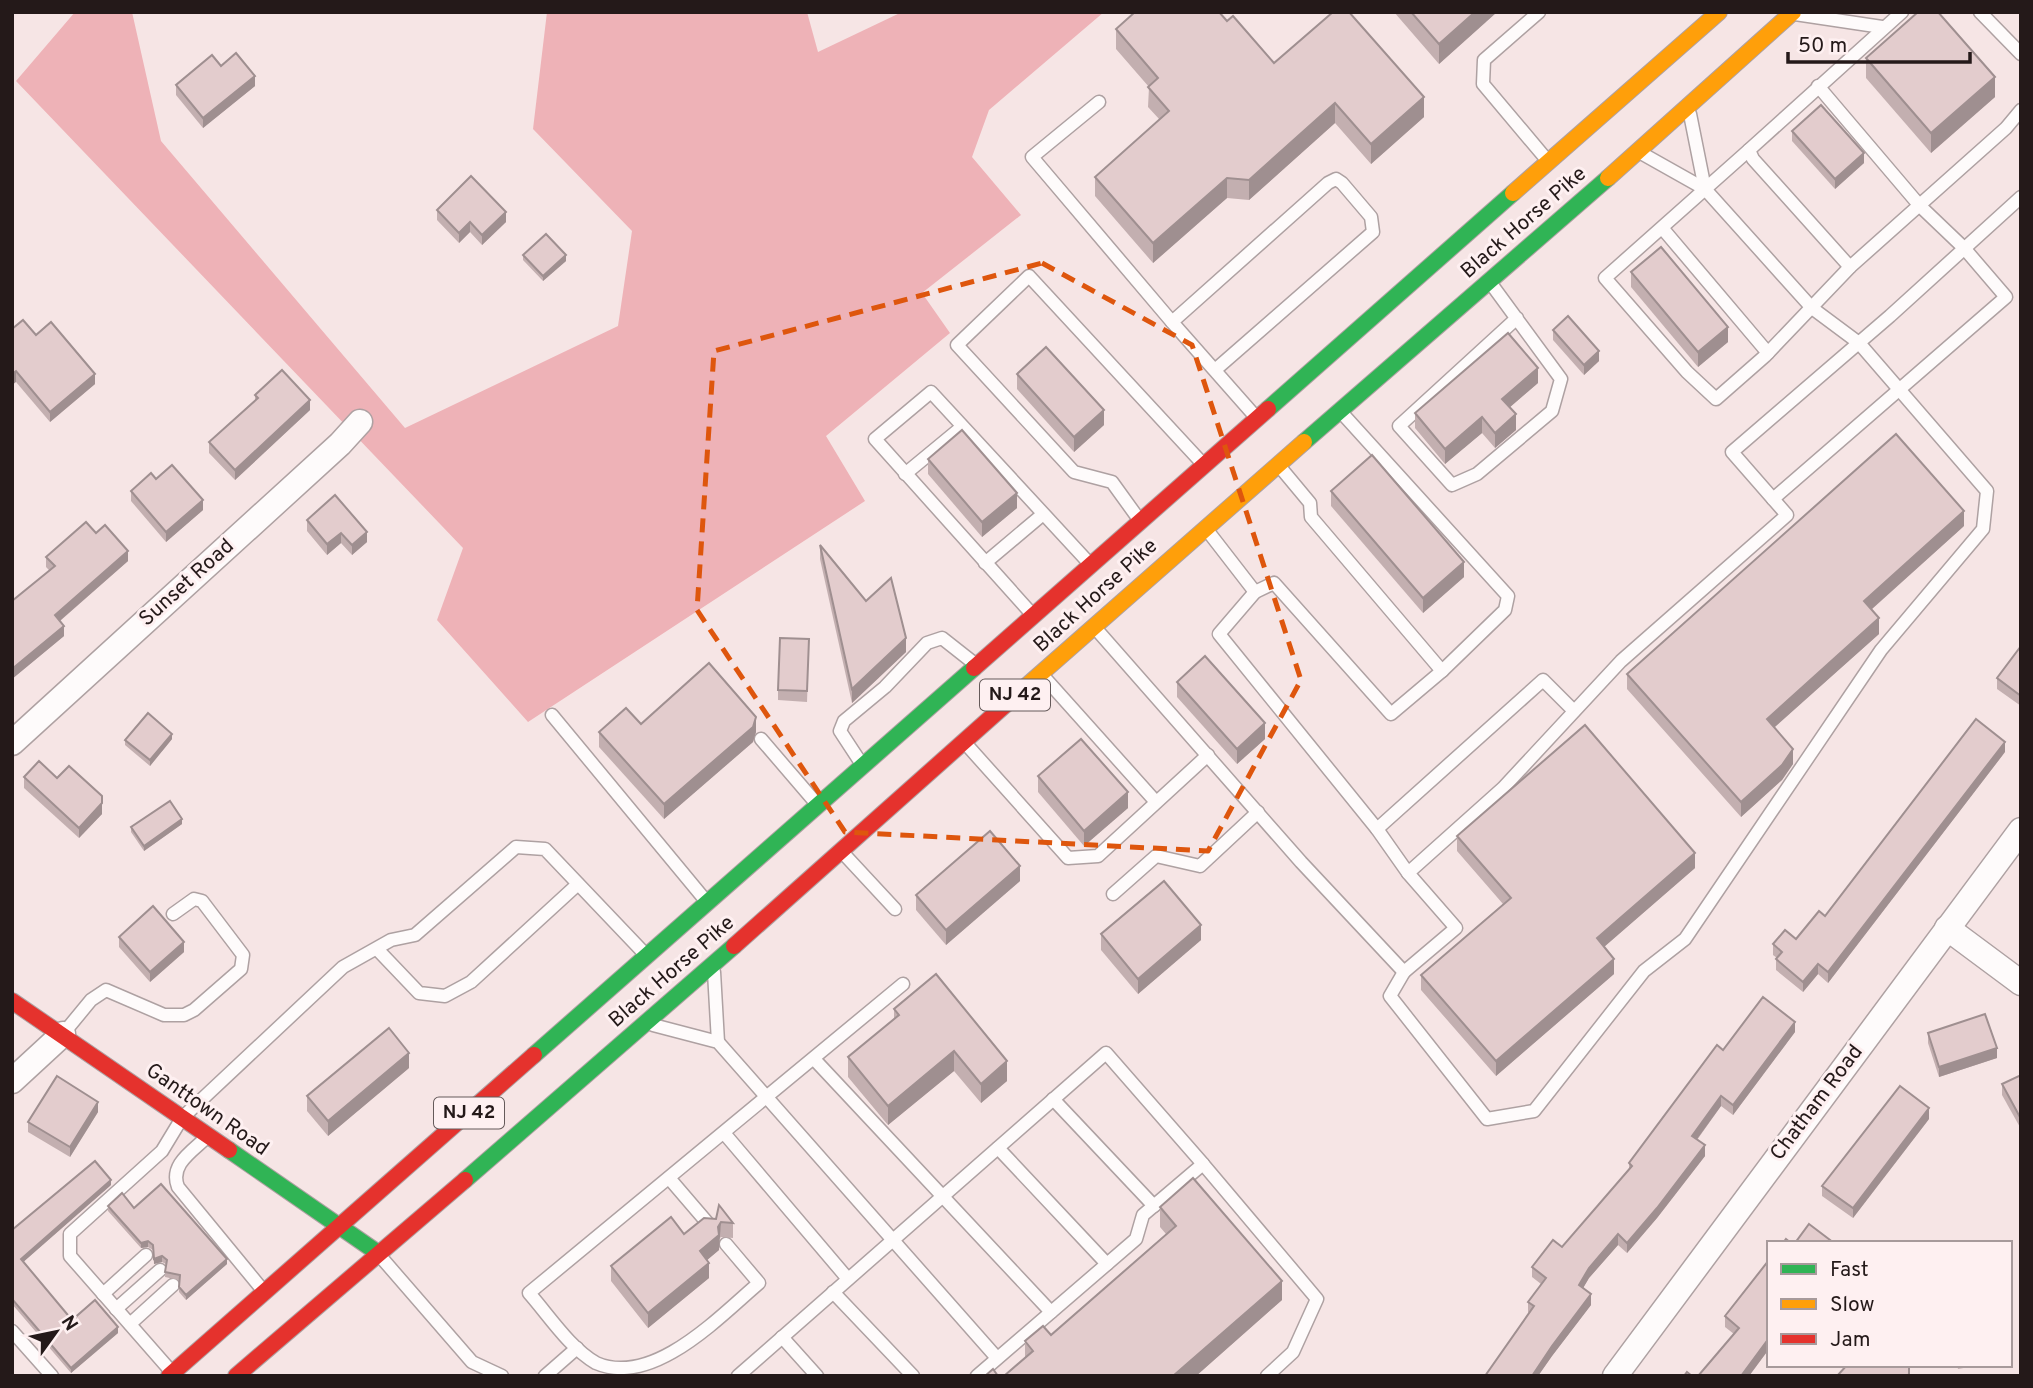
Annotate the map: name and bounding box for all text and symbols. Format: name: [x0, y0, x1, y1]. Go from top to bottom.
scale bar: [1788, 21, 1970, 65]
text: 50 m: [1798, 33, 1847, 60]
street label: Black Horse Pike: [1456, 161, 1592, 285]
street label: Sunset Road: [134, 533, 240, 633]
street label: Black Horse Pike: [1028, 533, 1164, 659]
road number: NJ 42: [980, 680, 1050, 710]
street label: Black Horse Pike: [604, 910, 740, 1034]
street label: Chatham Road: [1765, 1040, 1869, 1166]
street label: Ganttown Road: [140, 1057, 274, 1163]
road number: NJ 42: [434, 1098, 504, 1128]
legend: [1767, 1241, 2012, 1367]
text: Fast: [1830, 1257, 1869, 1284]
text: Slow: [1830, 1292, 1875, 1319]
north arrow: [21, 1297, 91, 1367]
text: N: [55, 1312, 82, 1336]
text: Jam: [1830, 1327, 1871, 1354]

